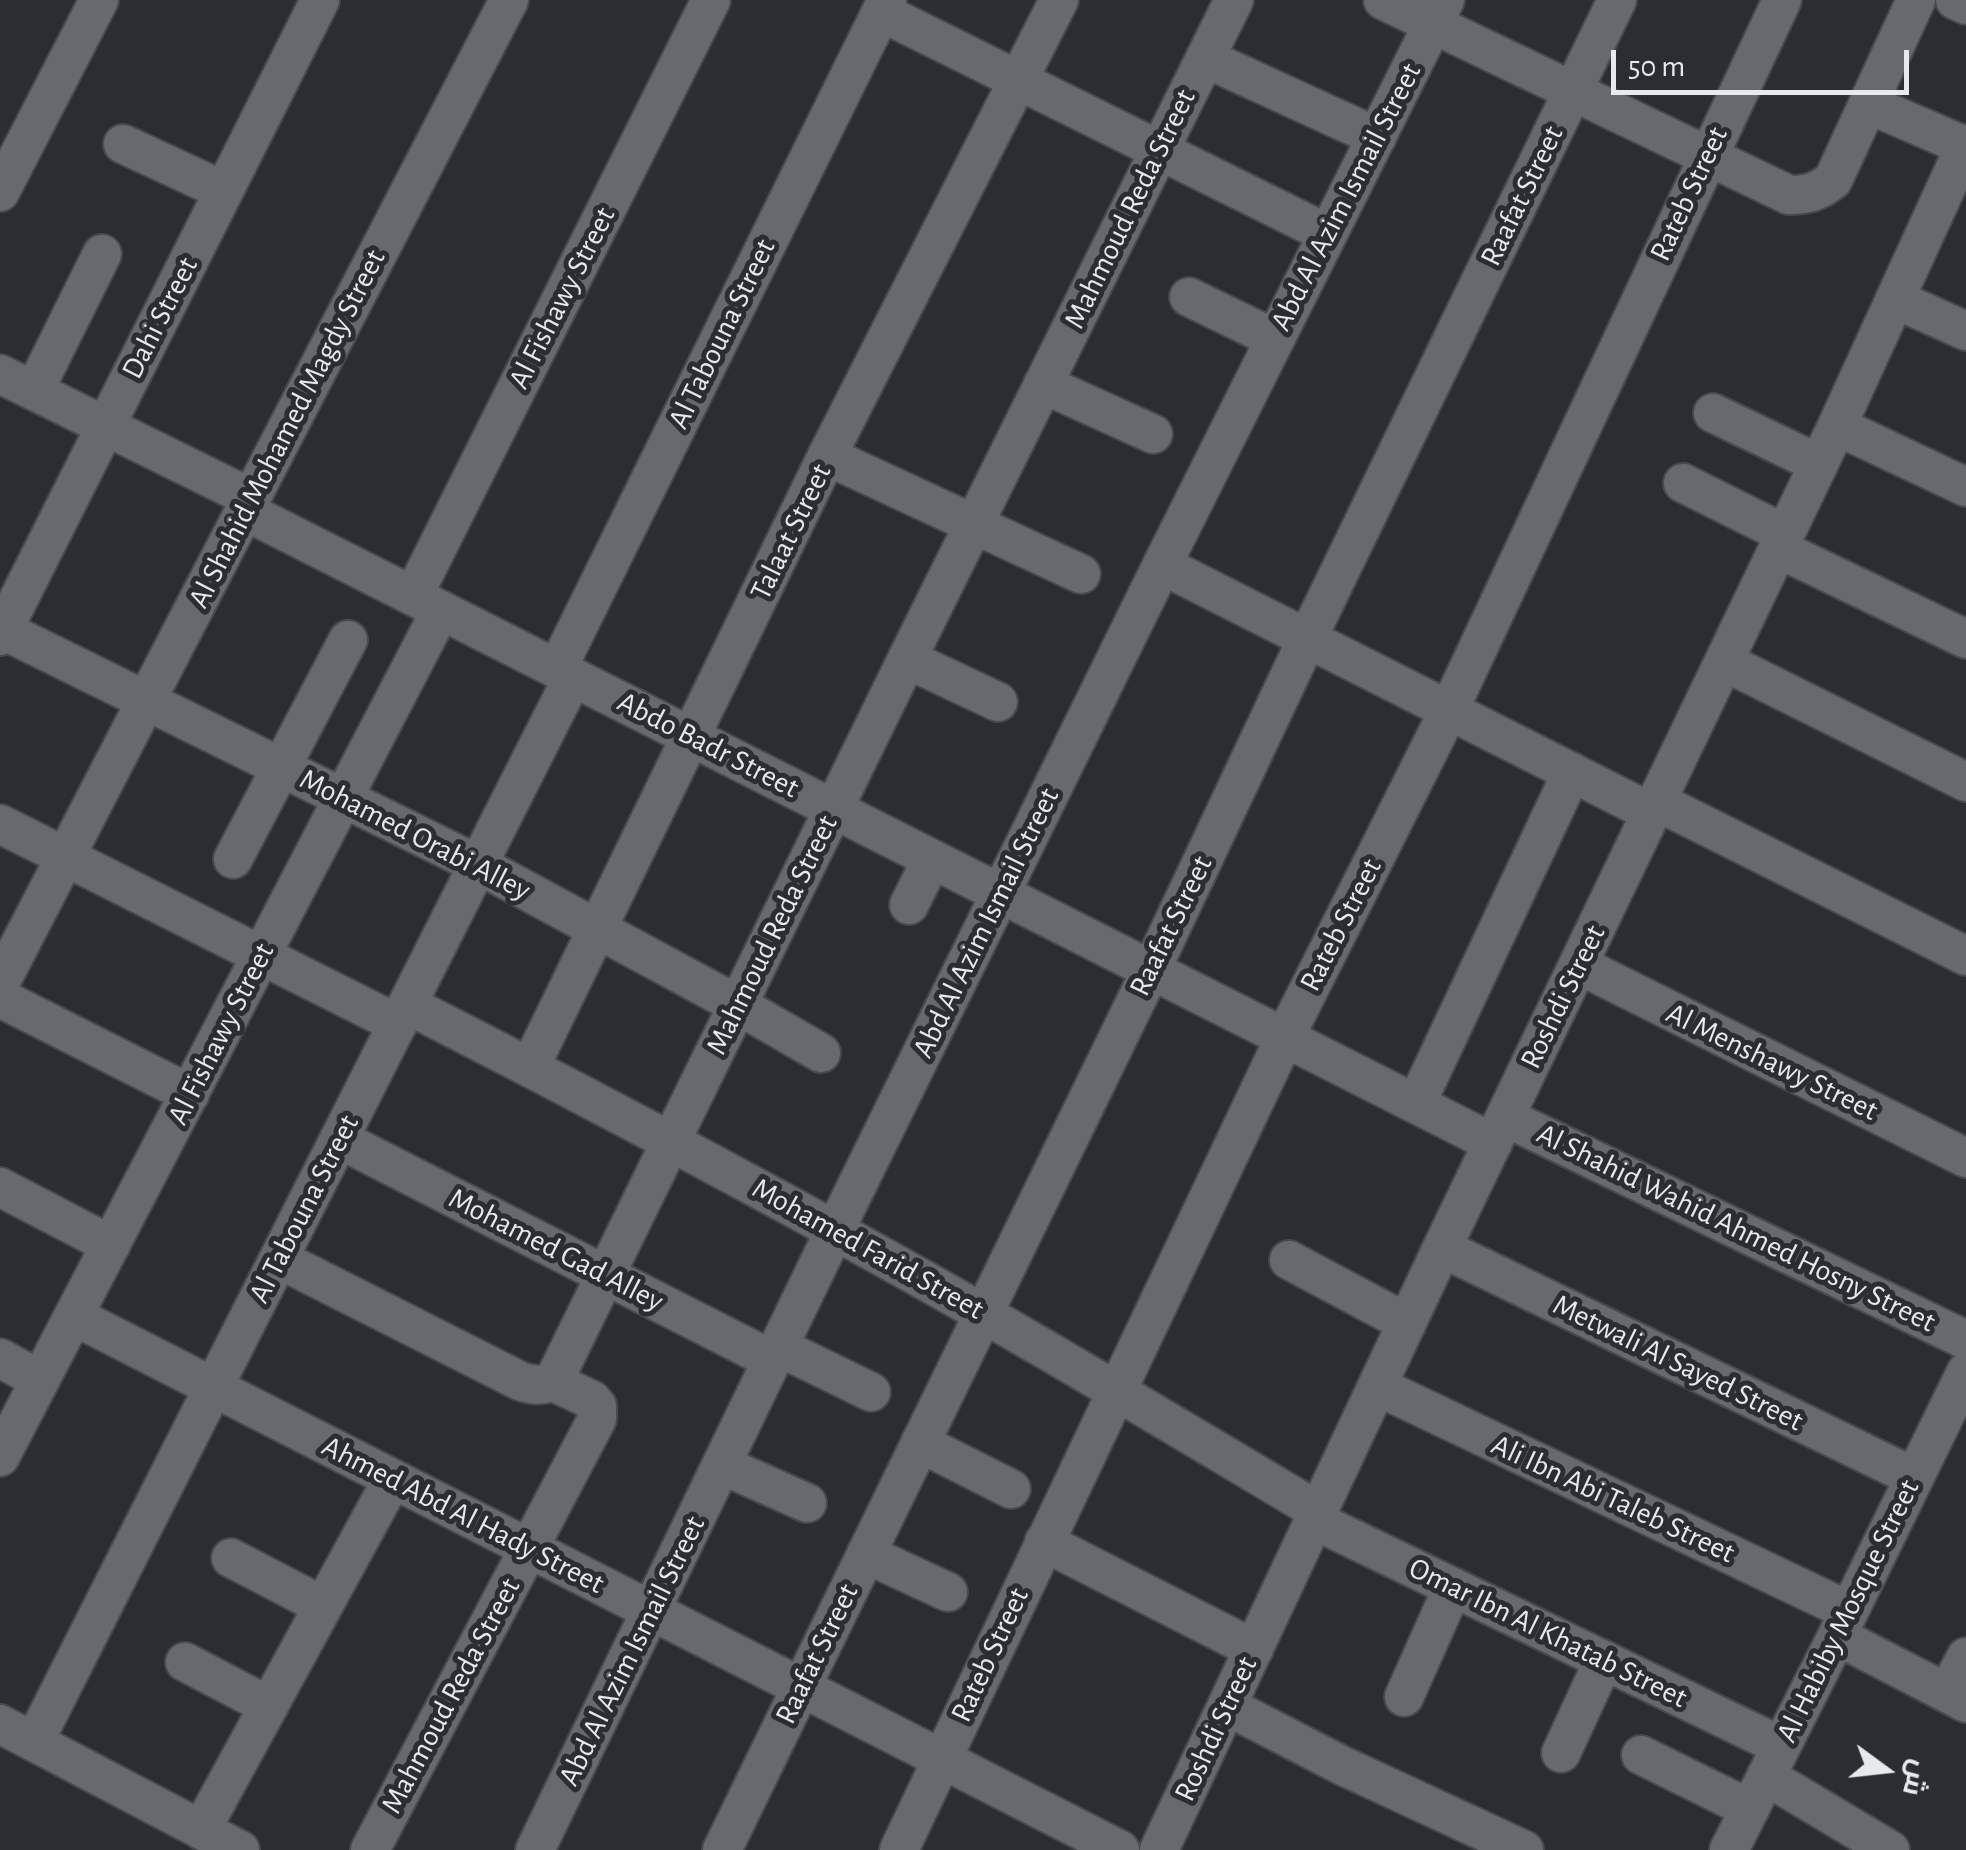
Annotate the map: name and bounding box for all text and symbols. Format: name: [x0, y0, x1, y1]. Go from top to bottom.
scale bar: [1616, 30, 1914, 92]
text: 50 m: [1628, 52, 1685, 82]
street label: Abd Al Azim Ismail Street: [1263, 57, 1429, 337]
street label: Mahmoud Reda Street: [1057, 84, 1203, 334]
street label: Raafat Street: [1473, 120, 1571, 272]
street label: Rateb Street: [1642, 121, 1736, 267]
street label: Al Fishawy Street: [501, 201, 623, 395]
street label: Al Tabouna Street: [661, 233, 783, 435]
street label: Al Shahid Mohamed Magdy Street: [181, 244, 393, 614]
street label: Dahi Street: [114, 251, 206, 385]
street label: Talaat Street: [743, 458, 839, 606]
street label: Abdo Badr Street: [611, 684, 805, 806]
street label: Mohamed Orabi Alley: [294, 761, 536, 909]
street label: Abd Al Azim Ismail Street: [905, 782, 1067, 1064]
street label: Mahmoud Reda Street: [699, 810, 845, 1060]
street label: Raafat Street: [1122, 850, 1220, 1002]
street label: Rateb Street: [1292, 853, 1390, 997]
street label: Roshdi Street: [1513, 919, 1613, 1075]
street label: Al Fishawy Street: [160, 937, 282, 1131]
street label: Al Menshawy Street: [1660, 995, 1884, 1129]
street label: Al Tabouna Street: [241, 1109, 367, 1309]
street label: Al Shahid Wahid Ahmed Hosny Street: [1531, 1116, 1941, 1340]
street label: Mohamed Farid Street: [746, 1170, 990, 1328]
street label: Mohamed Gad Alley: [443, 1180, 669, 1320]
street label: Metwali Al Sayed Street: [1547, 1287, 1809, 1439]
street label: Ali Ibn Abi Taleb Street: [1486, 1427, 1740, 1571]
street label: Ahmed Abd Al Hady Street: [316, 1428, 610, 1602]
street label: Al Habiby Mosque Street: [1769, 1474, 1927, 1748]
street label: Abd Al Azim Ismail Street: [551, 1510, 713, 1792]
street label: Omar Ibn Al Khatab Street: [1403, 1550, 1693, 1716]
street label: Mahmoud Reda Street: [374, 1572, 528, 1820]
street label: Raafat Street: [768, 1578, 866, 1730]
street label: Rateb Street: [943, 1582, 1037, 1728]
street label: Roshdi Street: [1167, 1651, 1265, 1807]
north arrow: [1836, 1720, 1936, 1820]
text: ش: [1897, 1757, 1933, 1799]

